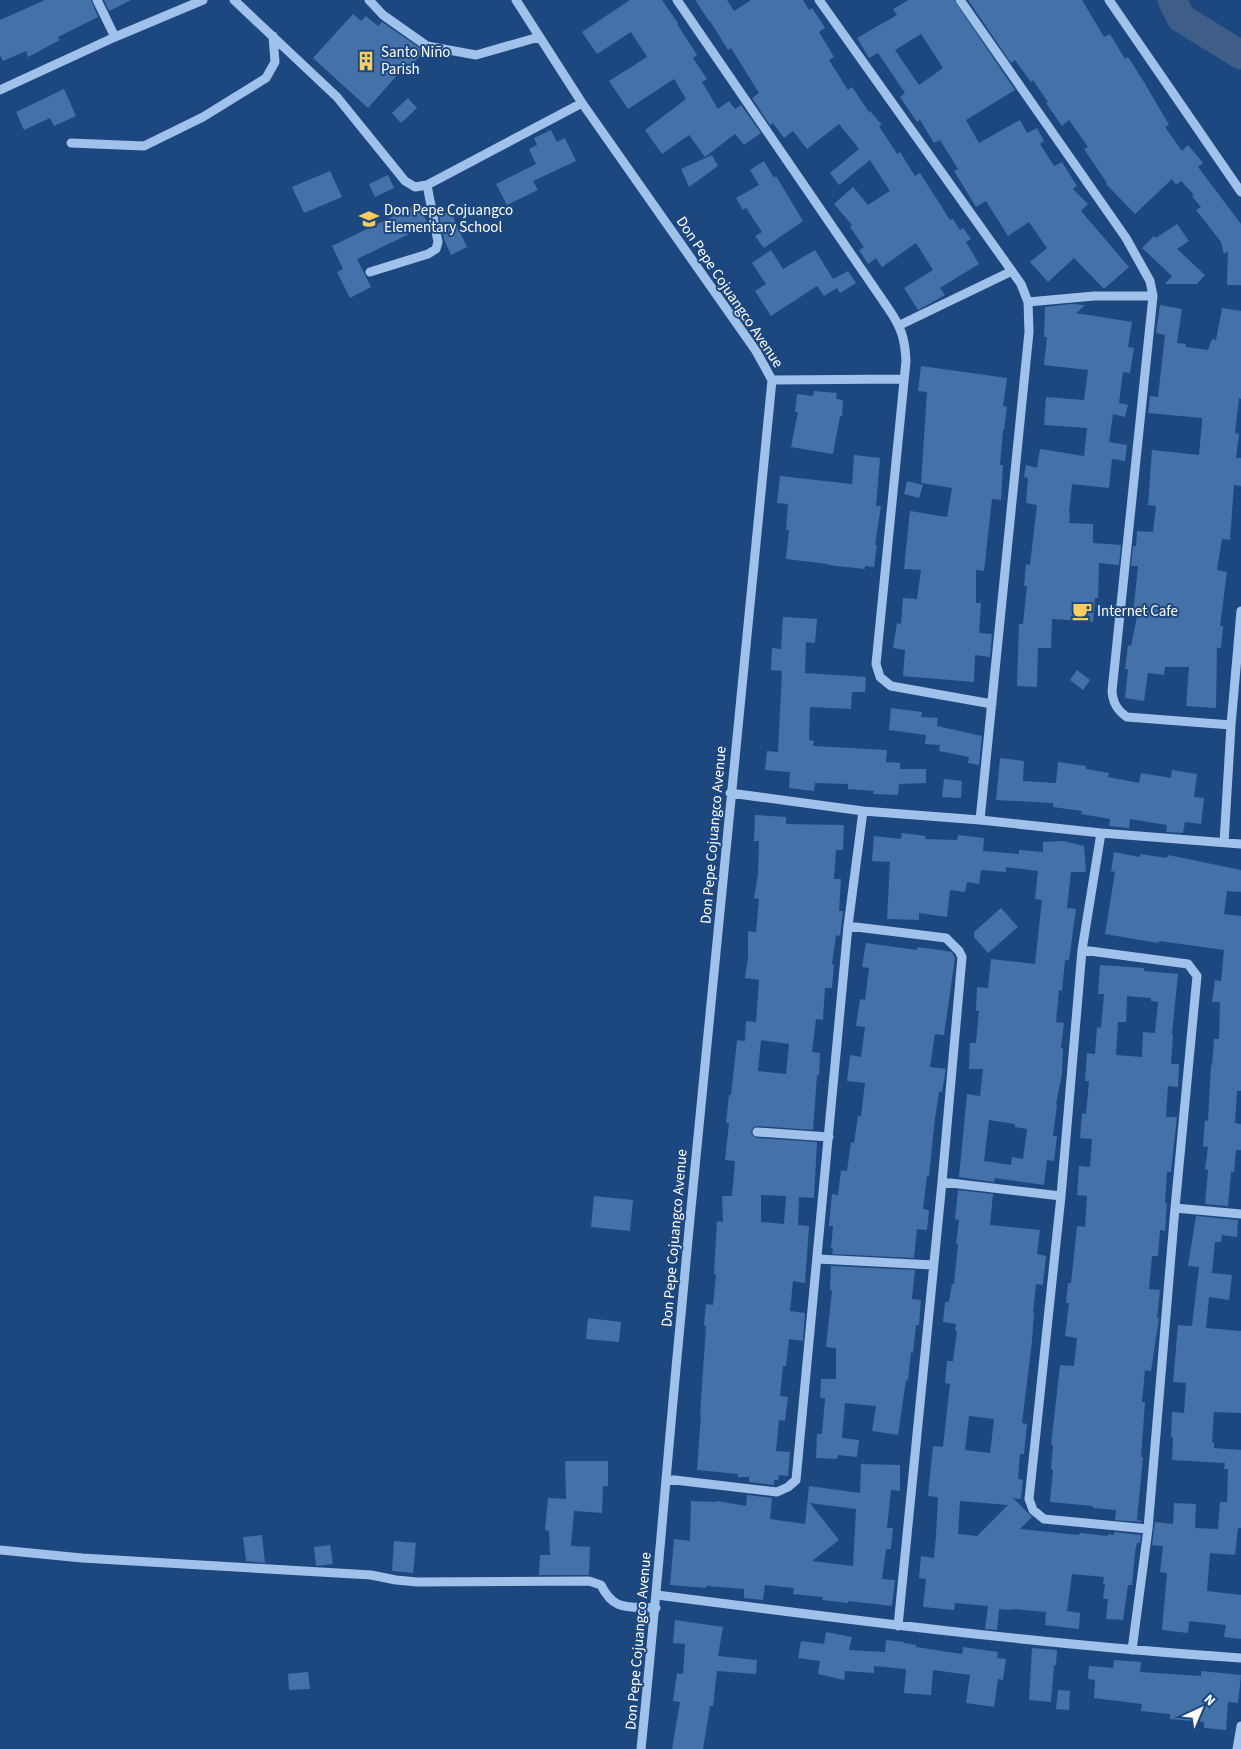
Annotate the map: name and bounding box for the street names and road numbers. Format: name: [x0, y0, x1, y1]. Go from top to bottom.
street label: Don Pepe Cojuangco Avenue: [671, 212, 788, 372]
street label: Don Pepe Cojuangco Avenue: [695, 745, 732, 925]
street label: Don Pepe Cojuangco Avenue: [656, 1148, 693, 1328]
street label: Don Pepe Cojuangco Avenue: [620, 1551, 657, 1731]

